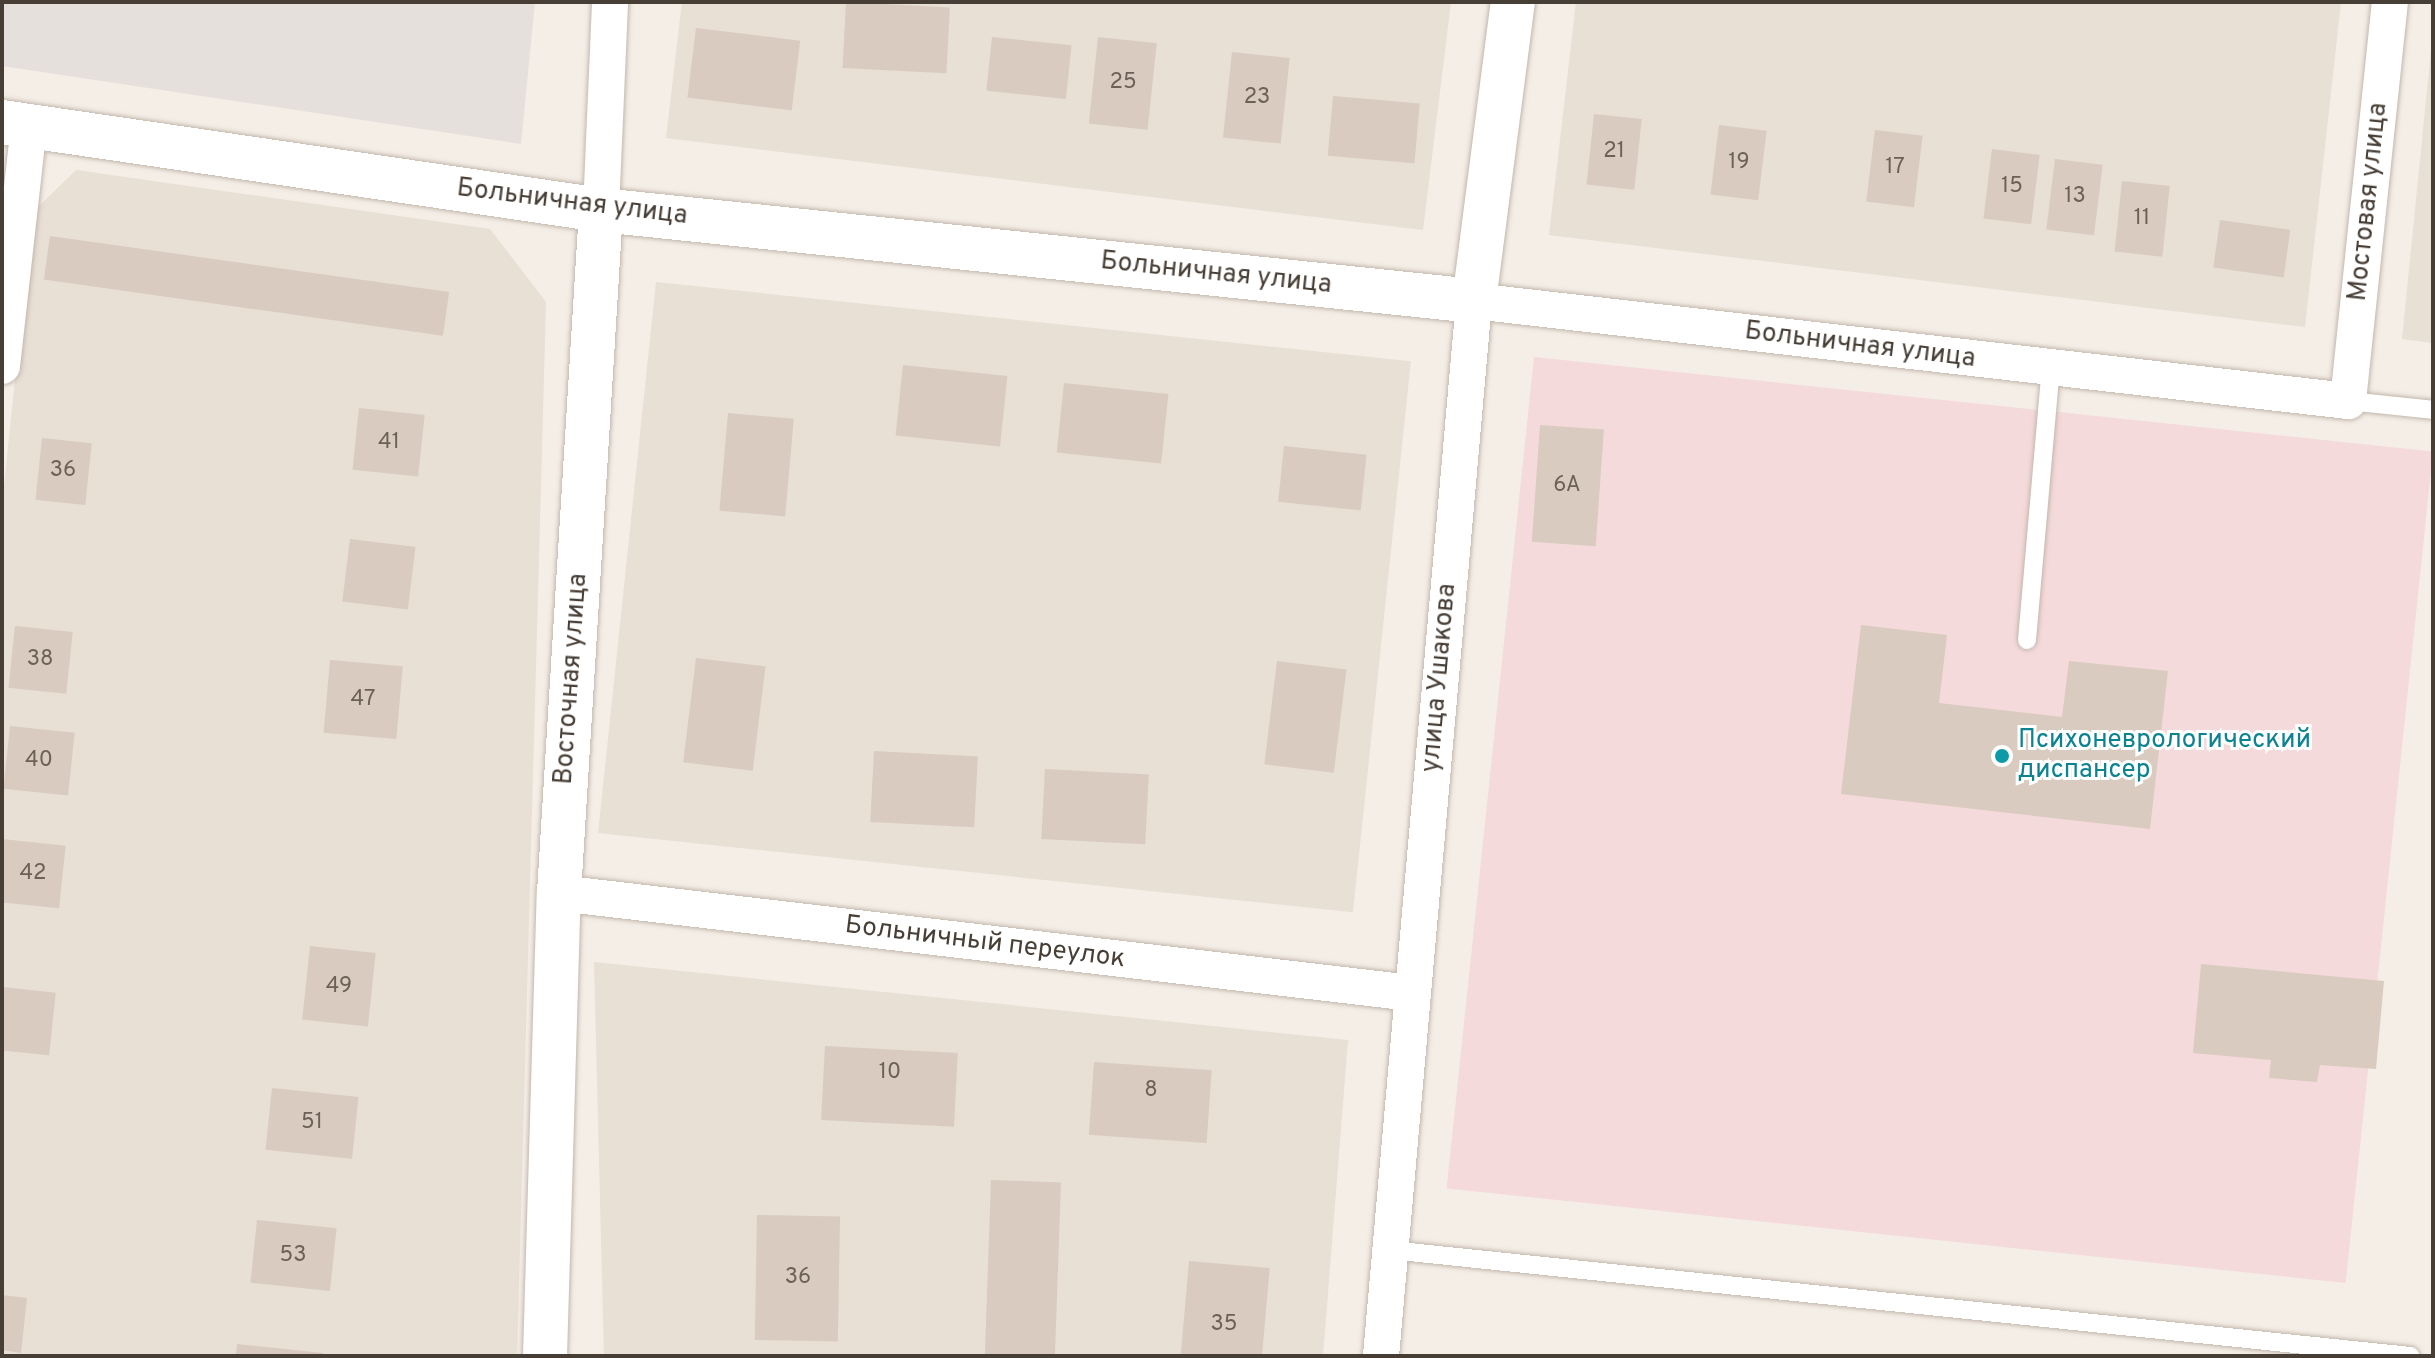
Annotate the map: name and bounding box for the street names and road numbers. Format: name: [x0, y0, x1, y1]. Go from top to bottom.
street label: Мостовая улица: [2343, 101, 2395, 303]
street label: Больничная улица: [455, 173, 689, 233]
street label: Больничная улица: [1099, 246, 1333, 302]
street label: Больничная улица: [1743, 316, 1977, 376]
street label: Восточная улица: [549, 572, 595, 786]
street label: улица Ушакова: [1416, 582, 1464, 774]
street label: Больничный переулок: [843, 910, 1127, 976]

